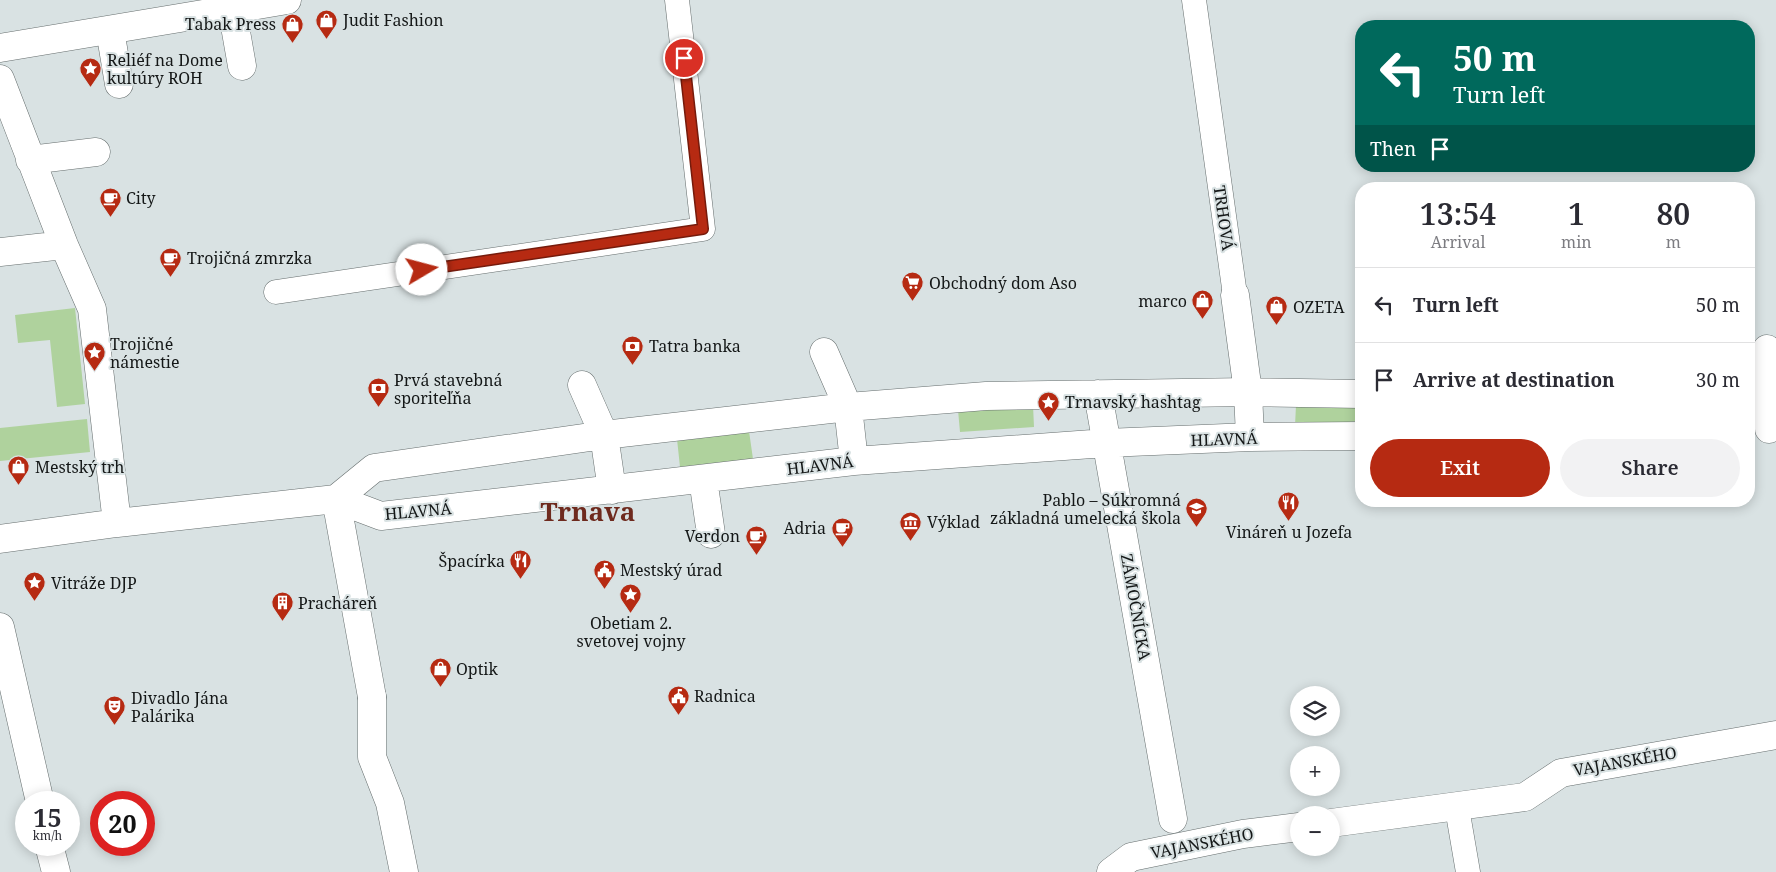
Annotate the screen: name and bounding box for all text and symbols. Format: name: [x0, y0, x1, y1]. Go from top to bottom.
shop icon: Judit Fashion: [315, 8, 339, 39]
place label: Judit Fashion: [342, 9, 443, 31]
shop icon: Tabak Press: [280, 12, 304, 43]
place label: Tabak Press: [185, 13, 276, 35]
text: 50 m: [1453, 34, 1536, 81]
pin: [663, 37, 705, 79]
icon: left: [1370, 40, 1435, 105]
icon: arrive: [670, 44, 698, 72]
place label: Reliéf na Dome kultúry ROH: [107, 49, 223, 89]
place icon: Reliéf na Dome kultúry ROH: [79, 57, 103, 88]
text: Turn left: [1453, 79, 1545, 109]
icon: arrive: [1426, 135, 1454, 163]
text: Then: [1370, 136, 1416, 162]
street label: TRHOVÁ: [1209, 184, 1240, 253]
cafe icon: City: [98, 186, 122, 217]
place label: City: [126, 187, 157, 209]
text: 13:54: [1420, 193, 1496, 234]
text: 1: [1568, 193, 1585, 234]
text: 80: [1656, 193, 1690, 234]
text: Arrival: [1431, 231, 1485, 253]
text: min: [1561, 231, 1592, 253]
text: m: [1666, 231, 1681, 253]
position arrow: [395, 243, 447, 295]
cafe icon: Trojičná zmrzka: [159, 246, 183, 277]
place label: Trojičná zmrzka: [187, 247, 312, 269]
supermarket icon: Obchodný dom Aso: [901, 271, 925, 302]
place label: Obchodný dom Aso: [929, 272, 1077, 294]
shop icon: marco: [1191, 289, 1215, 320]
place label: marco: [1138, 290, 1187, 312]
icon: left: [1370, 291, 1398, 319]
text: Turn left: [1413, 292, 1499, 318]
text: 50 m: [1696, 292, 1740, 318]
shop icon: OZETA: [1265, 295, 1289, 326]
place label: OZETA: [1293, 296, 1345, 318]
place label: Trojičné námestie: [110, 333, 180, 373]
bank icon: Tatra banka: [621, 334, 645, 365]
place label: Tatra banka: [649, 335, 741, 357]
place icon: Trojičné námestie: [82, 341, 106, 372]
icon: arrive: [1370, 366, 1398, 394]
text: Arrive at destination: [1413, 367, 1615, 393]
text: 30 m: [1696, 367, 1740, 393]
place label: Prvá stavebná sporiteľňa: [394, 369, 502, 409]
bank icon: Prvá stavebná sporiteľňa: [366, 377, 390, 408]
place icon: Trnavský hashtag: [1037, 390, 1061, 421]
place label: Trnavský hashtag: [1065, 391, 1201, 413]
street label: HLAVNÁ: [1190, 427, 1259, 451]
button: Exit: [1370, 439, 1550, 497]
button: Share: [1560, 439, 1740, 497]
street label: HLAVNÁ: [785, 450, 855, 480]
shop icon: Mestský trh: [7, 455, 31, 486]
place label: Mestský trh: [35, 456, 125, 478]
place label: Pablo – Súkromná základná umelecká škola: [990, 489, 1181, 529]
restaurant icon: Vináreň u Jozefa: [1277, 491, 1301, 522]
district label: Trnava: [541, 493, 635, 529]
street label: HLAVNÁ: [384, 497, 453, 525]
school or university icon: Pablo – Súkromná základná umelecká škola: [1185, 497, 1209, 528]
museum icon: Výklad: [899, 510, 923, 541]
place label: Výklad: [927, 511, 980, 533]
cafe icon: Adria: [830, 516, 854, 547]
place label: Adria: [784, 517, 826, 539]
place label: Vináreň u Jozefa: [1226, 521, 1352, 543]
cafe icon: Verdon: [744, 524, 768, 555]
place label: Verdon: [685, 525, 740, 547]
restaurant icon: Špacírka: [509, 549, 533, 580]
place label: Špacírka: [439, 550, 505, 572]
street label: ZÁMOČNÍCKA: [1116, 552, 1156, 663]
public building icon: Mestský úrad: [592, 558, 616, 589]
place label: Mestský úrad: [620, 559, 723, 581]
place icon: Vitráže DJP: [23, 571, 47, 602]
place label: Vitráže DJP: [51, 572, 137, 594]
place icon: Obetiam 2. svetovej vojny: [619, 582, 643, 613]
building icon: Pracháreň: [270, 591, 294, 622]
place label: Pracháreň: [298, 592, 377, 614]
place label: Obetiam 2. svetovej vojny: [576, 612, 686, 652]
shop icon: Optik: [428, 657, 452, 688]
place label: Optik: [456, 658, 498, 680]
public building icon: Radnica: [666, 684, 690, 715]
place label: Radnica: [694, 685, 756, 707]
map controls: [1290, 686, 1340, 856]
button: layers: [1290, 686, 1340, 736]
place label: Divadlo Jána Palárika: [131, 687, 228, 727]
theatre icon: Divadlo Jána Palárika: [103, 695, 127, 726]
street label: VAJANSKÉHO: [1572, 741, 1678, 781]
button: +: [1290, 746, 1340, 796]
speed limit sign: 20: [90, 791, 155, 856]
text: 15: [33, 800, 62, 834]
button: −: [1290, 806, 1340, 856]
street label: VAJANSKÉHO: [1149, 822, 1255, 864]
text: km/h: [33, 827, 62, 844]

